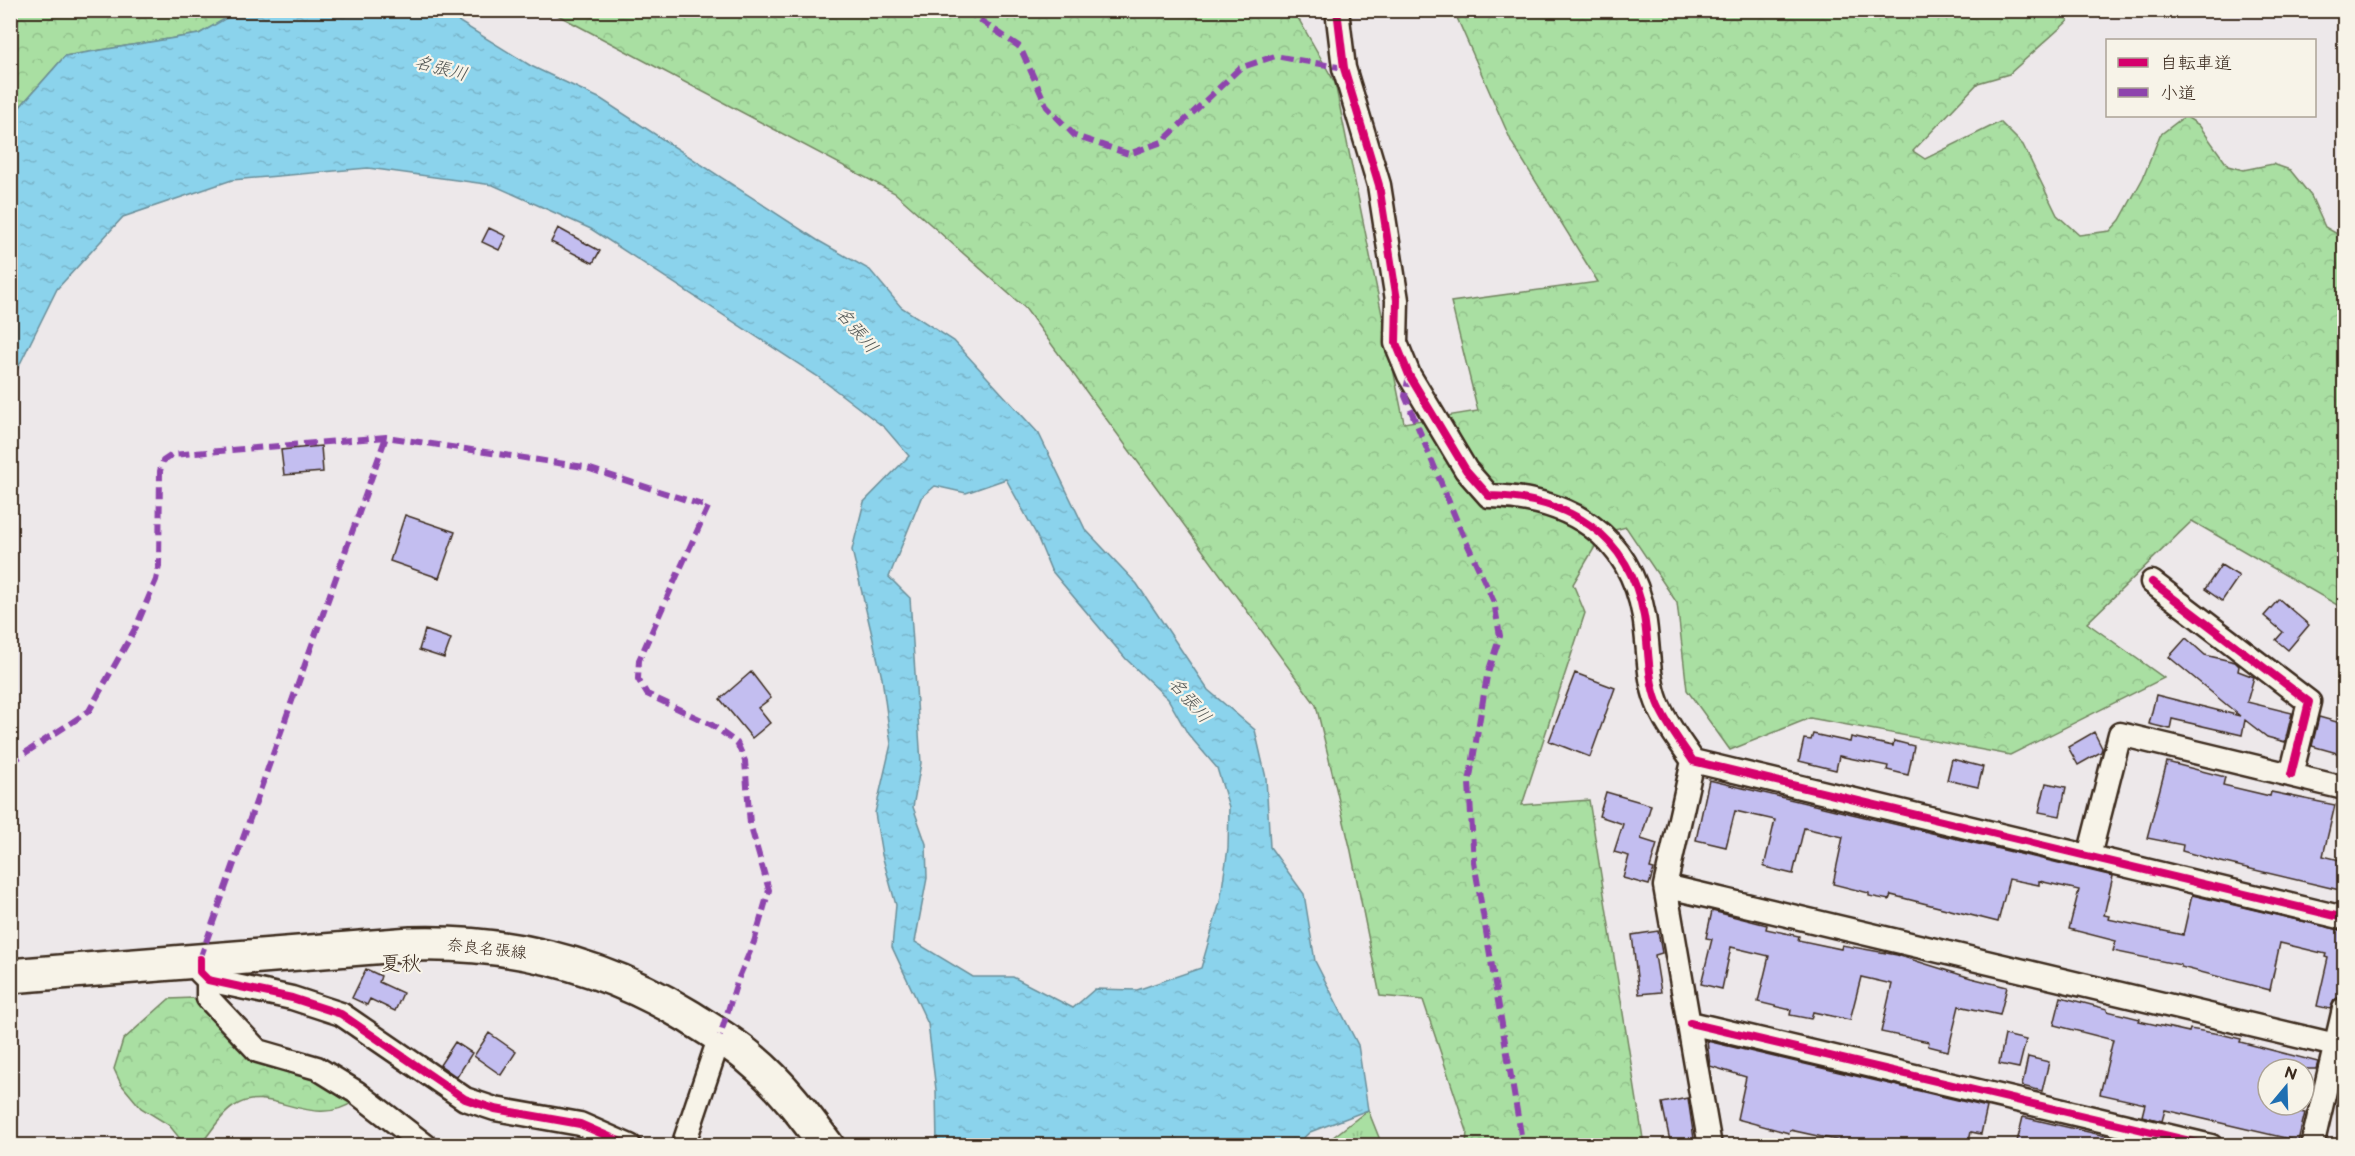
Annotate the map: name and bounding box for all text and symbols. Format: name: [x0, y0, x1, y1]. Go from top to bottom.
legend: [2106, 39, 2316, 117]
water label: 名張川: [412, 51, 470, 86]
text: 自転車道: [2160, 53, 2232, 74]
text: 小道: [2160, 83, 2196, 104]
water label: 名張川: [831, 303, 882, 358]
water label: 名張川: [1164, 673, 1215, 728]
street label: 奈良名張線: [446, 936, 528, 963]
district label: 夏秋: [381, 952, 421, 976]
north arrow: [2256, 1057, 2316, 1117]
text: N: [2282, 1063, 2299, 1085]

